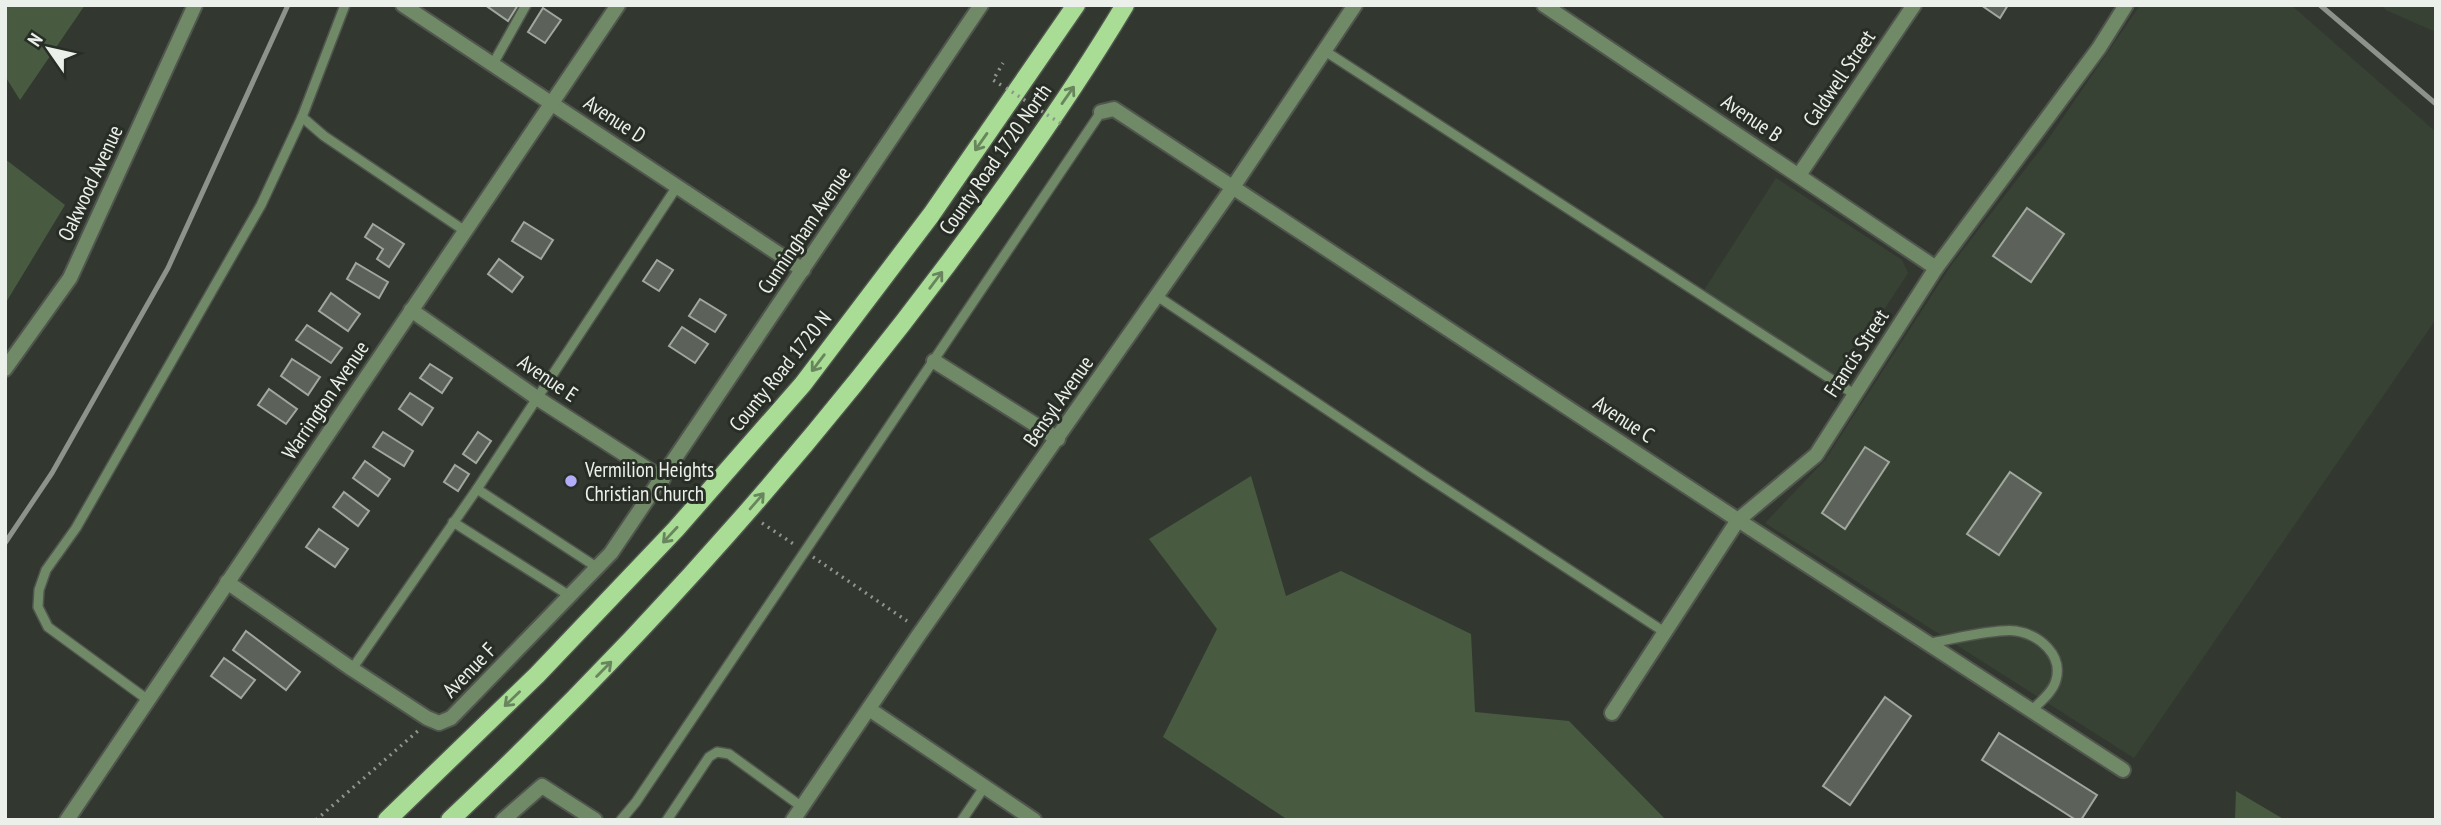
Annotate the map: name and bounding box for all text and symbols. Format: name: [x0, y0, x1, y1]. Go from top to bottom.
north arrow: [14, 14, 84, 84]
street label: Caldwell Street: [1797, 25, 1881, 131]
text: N: [22, 29, 48, 50]
street label: County Road 1720 North: [933, 78, 1057, 240]
one-way arrow: [1061, 86, 1075, 105]
street label: Avenue B: [1716, 88, 1788, 148]
street label: Avenue D: [579, 89, 651, 149]
street label: Oakwood Avenue: [51, 121, 129, 245]
one-way arrow: [974, 132, 988, 151]
street label: Cunningham Avenue: [751, 161, 857, 299]
one-way arrow: [928, 271, 943, 290]
street label: Francis Street: [1818, 304, 1894, 402]
street label: County Road 1720 N: [723, 305, 837, 437]
street label: Warrington Avenue: [275, 336, 375, 464]
street label: Avenue E: [513, 348, 583, 408]
street label: Bensyl Avenue: [1017, 350, 1099, 452]
one-way arrow: [811, 353, 826, 372]
street label: Avenue C: [1588, 389, 1660, 449]
place label: Vermilion Heights Christian Church: [584, 456, 714, 507]
marker: Vermilion Heights Christian Church: [563, 473, 579, 489]
one-way arrow: [749, 493, 765, 511]
one-way arrow: [662, 526, 678, 544]
street label: Avenue F: [436, 637, 502, 703]
one-way arrow: [595, 661, 612, 678]
one-way arrow: [504, 691, 521, 708]

